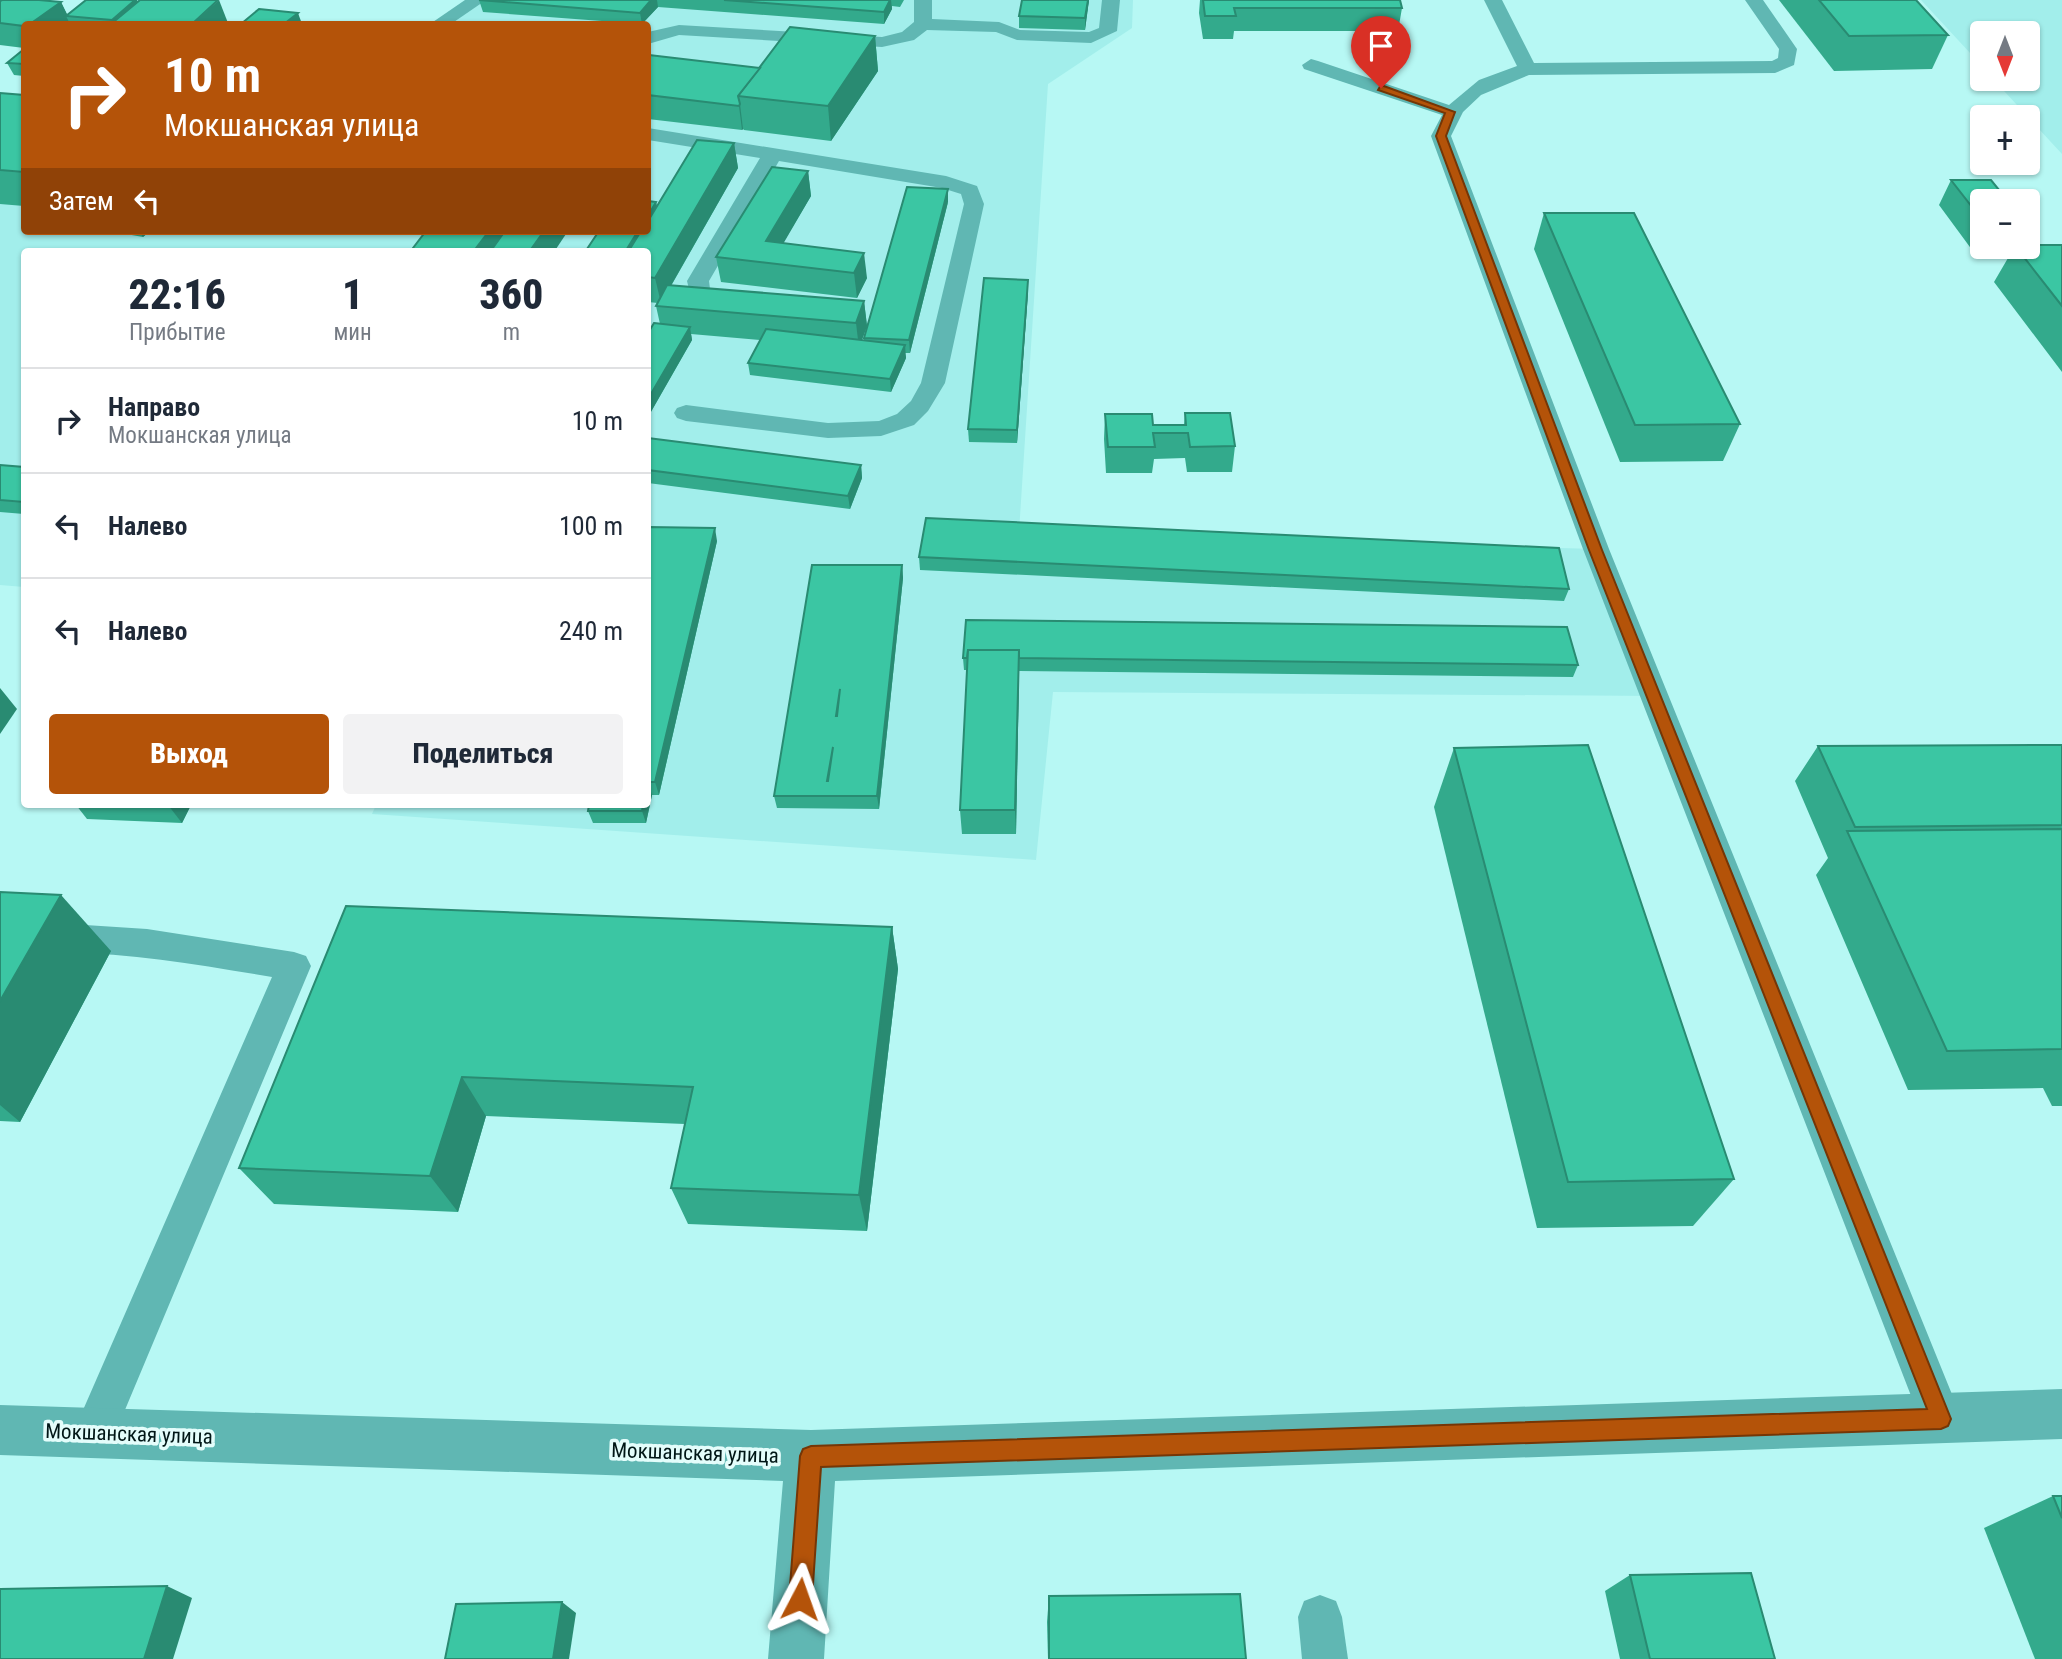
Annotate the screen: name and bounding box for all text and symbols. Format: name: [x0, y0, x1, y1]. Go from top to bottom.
pin: [1351, 16, 1411, 88]
north arrow: [1970, 21, 2040, 91]
map controls: [1970, 21, 2040, 259]
icon: arrive: [1362, 27, 1400, 65]
text: 10 m: [164, 47, 261, 104]
icon: right: [49, 49, 140, 140]
button: +: [1970, 105, 2040, 175]
text: Мокшанская улица: [164, 106, 419, 144]
icon: left: [128, 182, 166, 220]
text: Затем: [49, 186, 114, 216]
button: −: [1970, 189, 2040, 259]
text: 22:16: [129, 270, 226, 319]
text: 1: [342, 270, 363, 319]
text: 360: [479, 270, 543, 319]
text: Прибытие: [129, 319, 225, 346]
text: мин: [333, 319, 372, 346]
text: m: [503, 319, 520, 346]
text: Направо: [108, 392, 200, 422]
icon: right: [49, 402, 87, 440]
text: 10 m: [572, 406, 623, 436]
text: Мокшанская улица: [108, 422, 292, 449]
icon: left: [49, 507, 87, 545]
text: Налево: [108, 511, 188, 541]
text: 100 m: [559, 511, 623, 541]
icon: left: [49, 612, 87, 650]
text: Налево: [108, 616, 188, 646]
text: 240 m: [559, 616, 623, 646]
button: Выход: [49, 714, 329, 794]
button: Поделиться: [343, 714, 623, 794]
street label: Мокшанская улица: [45, 1419, 213, 1449]
street label: Мокшанская улица: [611, 1438, 779, 1468]
position arrow: [763, 1562, 837, 1636]

